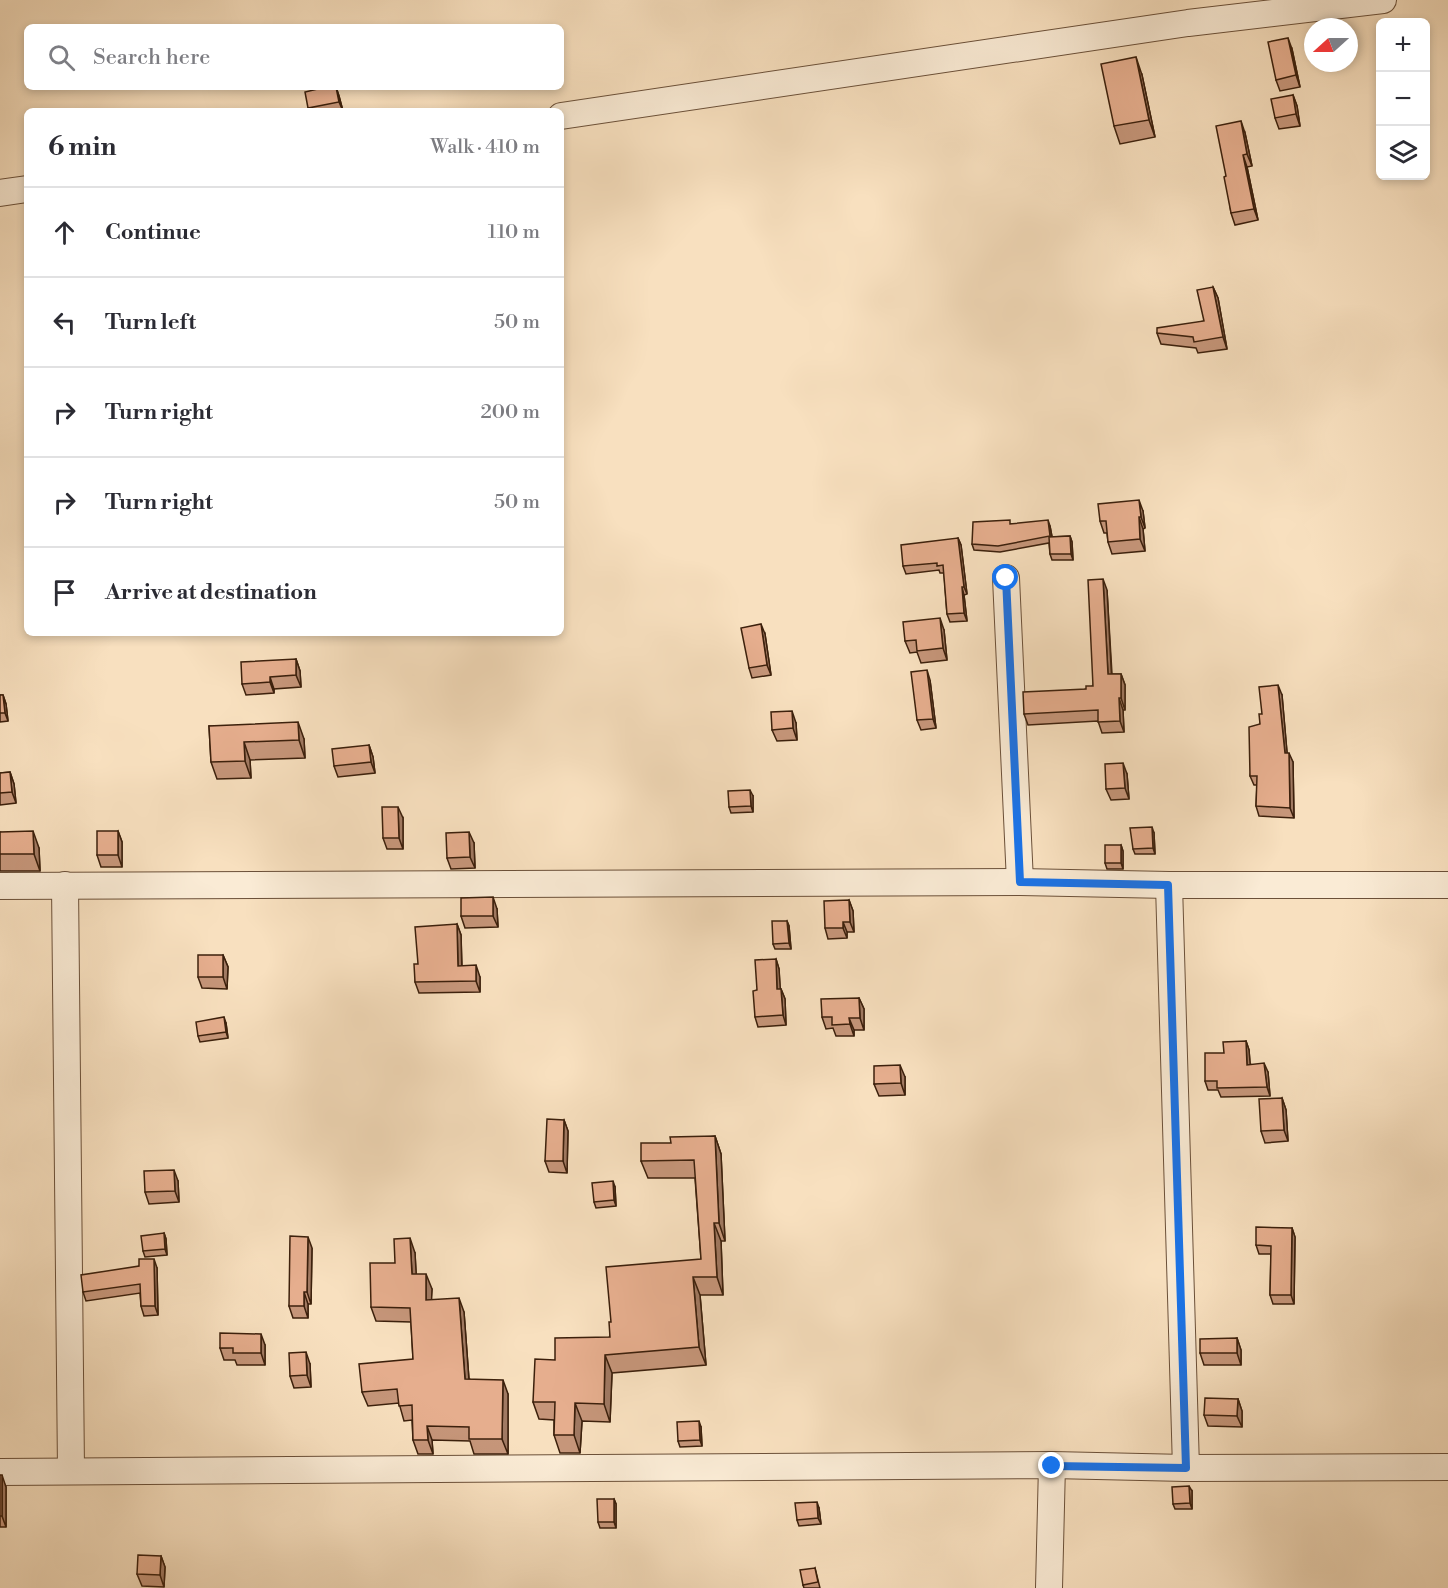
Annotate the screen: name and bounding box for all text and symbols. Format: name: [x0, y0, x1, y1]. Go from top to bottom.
north arrow: [1304, 18, 1358, 72]
map controls: [1376, 18, 1430, 180]
button: +: [1376, 18, 1430, 72]
search box: [24, 24, 564, 90]
icon: search: [45, 41, 78, 74]
text: Search here: [93, 44, 210, 71]
button: −: [1376, 72, 1430, 126]
button: layers: [1376, 126, 1430, 180]
text: 6 min: [48, 131, 116, 163]
text: Walk · 410 m: [430, 135, 540, 160]
icon: ahead: [48, 216, 81, 249]
text: Continue: [105, 219, 201, 246]
text: 110 m: [488, 220, 540, 245]
icon: left: [48, 306, 81, 339]
text: Turn left: [105, 309, 196, 336]
text: 50 m: [494, 310, 540, 335]
icon: right: [48, 396, 81, 429]
text: Turn right: [105, 399, 213, 426]
text: 200 m: [480, 400, 540, 425]
icon: right: [48, 486, 81, 519]
text: Turn right: [105, 489, 213, 516]
text: 50 m: [494, 490, 540, 515]
route start: [992, 564, 1018, 590]
icon: arrive: [48, 576, 81, 609]
text: Arrive at destination: [105, 579, 317, 606]
route end: [1038, 1452, 1064, 1478]

